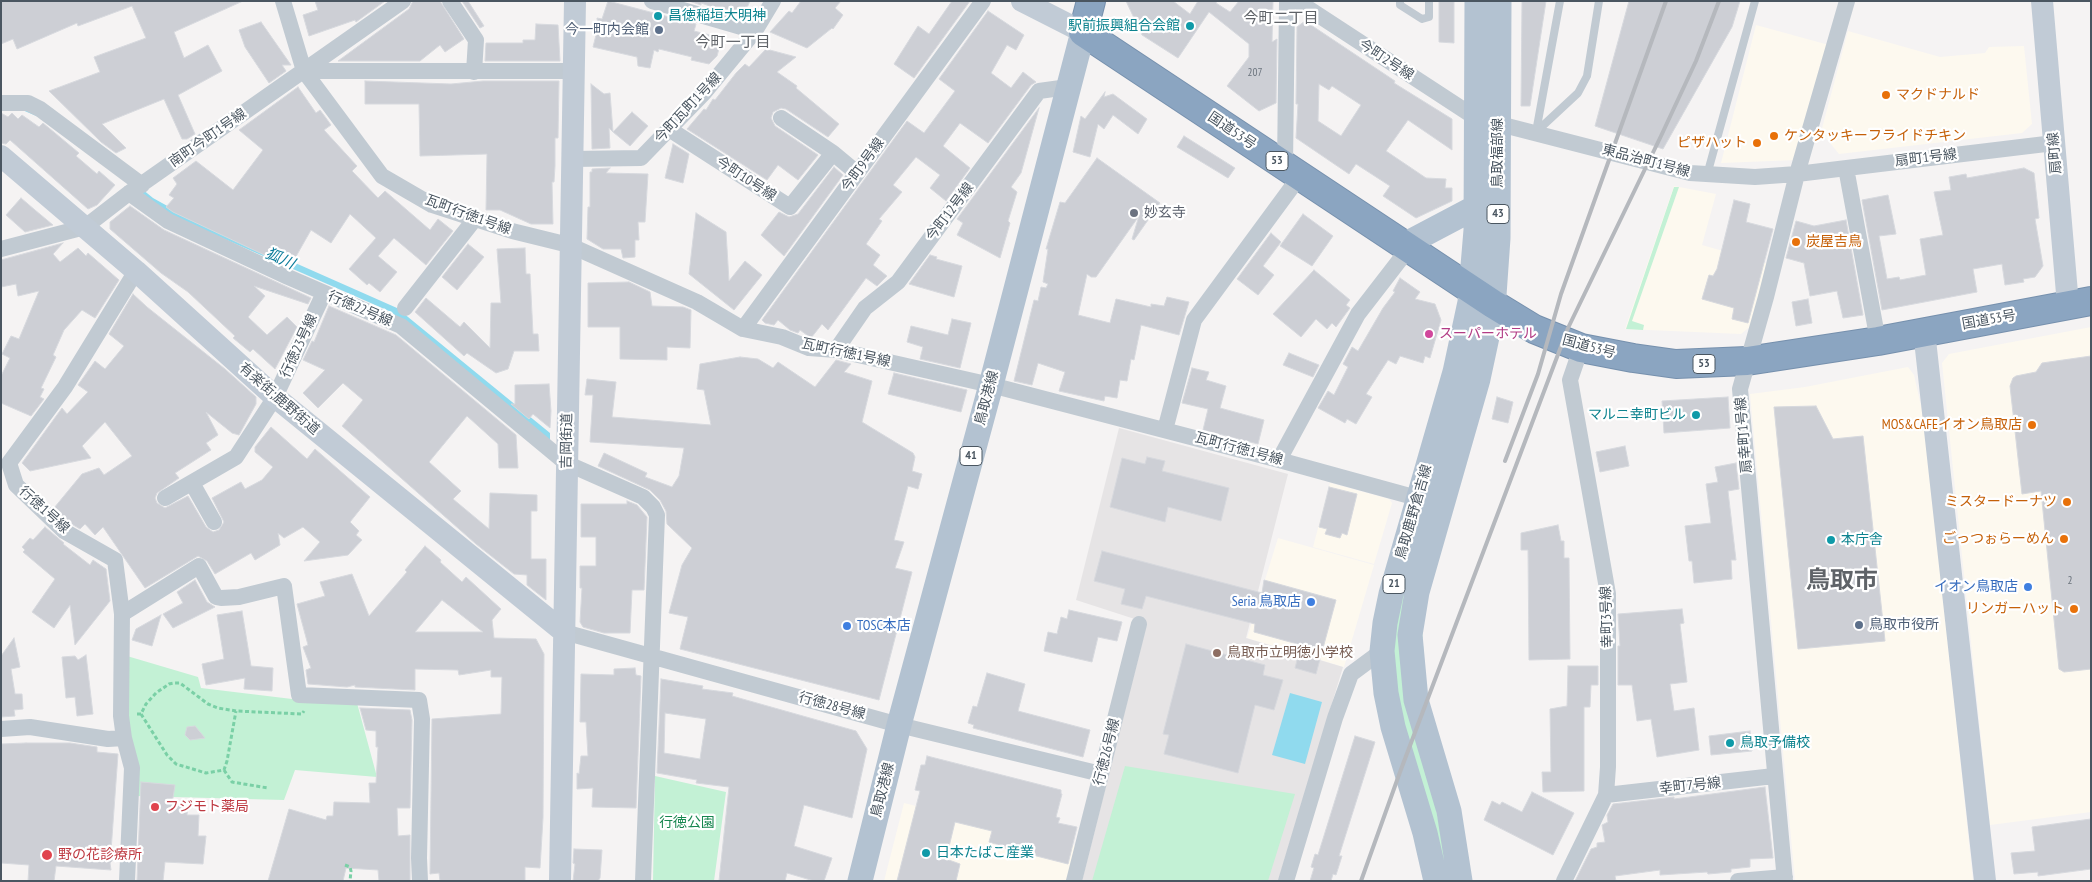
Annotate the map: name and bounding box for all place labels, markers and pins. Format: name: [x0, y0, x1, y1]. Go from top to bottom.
place label: 昌徳稲垣大明神: [668, 8, 766, 24]
marker: 昌徳稲垣大明神: [652, 10, 664, 22]
place label: 駅前振興組合会館: [1068, 18, 1180, 34]
marker: 駅前振興組合会館: [1184, 20, 1196, 32]
place label: 今一町内会館: [565, 22, 649, 38]
marker: 今一町内会館: [653, 24, 665, 36]
place label: マクドナルド: [1896, 87, 1980, 103]
marker: マクドナルド: [1880, 89, 1892, 101]
place label: ケンタッキーフライドチキン: [1784, 128, 1966, 144]
marker: ケンタッキーフライドチキン: [1768, 130, 1780, 142]
place label: ピザハット: [1677, 135, 1747, 151]
marker: ピザハット: [1751, 137, 1763, 149]
place label: 妙玄寺: [1144, 205, 1186, 221]
marker: 妙玄寺: [1128, 207, 1140, 219]
place label: 炭屋吉鳥: [1806, 234, 1862, 250]
marker: 炭屋吉鳥: [1790, 236, 1802, 248]
place label: スーパーホテル: [1439, 326, 1537, 342]
marker: スーパーホテル: [1423, 328, 1435, 340]
place label: マルニ幸町ビル: [1588, 407, 1686, 423]
marker: マルニ幸町ビル: [1690, 409, 1702, 421]
place label: MOS&CAFEイオン鳥取店: [1882, 417, 2022, 433]
marker: MOS&CAFEイオン鳥取店: [2026, 419, 2038, 431]
place label: ミスタードーナツ: [1945, 494, 2057, 510]
marker: ミスタードーナツ: [2061, 496, 2073, 508]
place label: ごっつぉらーめん: [1942, 531, 2054, 547]
place label: 本庁舎: [1841, 532, 1883, 548]
marker: ごっつぉらーめん: [2058, 533, 2070, 545]
marker: 本庁舎: [1825, 534, 1837, 546]
place label: イオン鳥取店: [1934, 579, 2018, 595]
marker: イオン鳥取店: [2022, 581, 2034, 593]
place label: Seria 鳥取店: [1232, 594, 1301, 610]
marker: Seria 鳥取店: [1305, 596, 1317, 608]
place label: リンガーハット: [1966, 601, 2064, 617]
marker: リンガーハット: [2068, 603, 2080, 615]
place label: 鳥取市役所: [1869, 617, 1939, 633]
place label: TOSC本店: [857, 618, 911, 634]
marker: 鳥取市役所: [1853, 619, 1865, 631]
marker: TOSC本店: [841, 620, 853, 632]
place label: 鳥取市立明徳小学校: [1227, 645, 1353, 661]
marker: 鳥取市立明徳小学校: [1211, 647, 1223, 659]
place label: 鳥取予備校: [1740, 735, 1810, 751]
marker: 鳥取予備校: [1724, 737, 1736, 749]
place label: フジモト薬局: [165, 799, 249, 815]
marker: フジモト薬局: [149, 801, 161, 813]
place label: 日本たばこ産業: [936, 845, 1034, 861]
place label: 野の花診療所: [58, 847, 142, 863]
marker: 日本たばこ産業: [920, 847, 932, 859]
marker: 野の花診療所: [40, 848, 54, 862]

